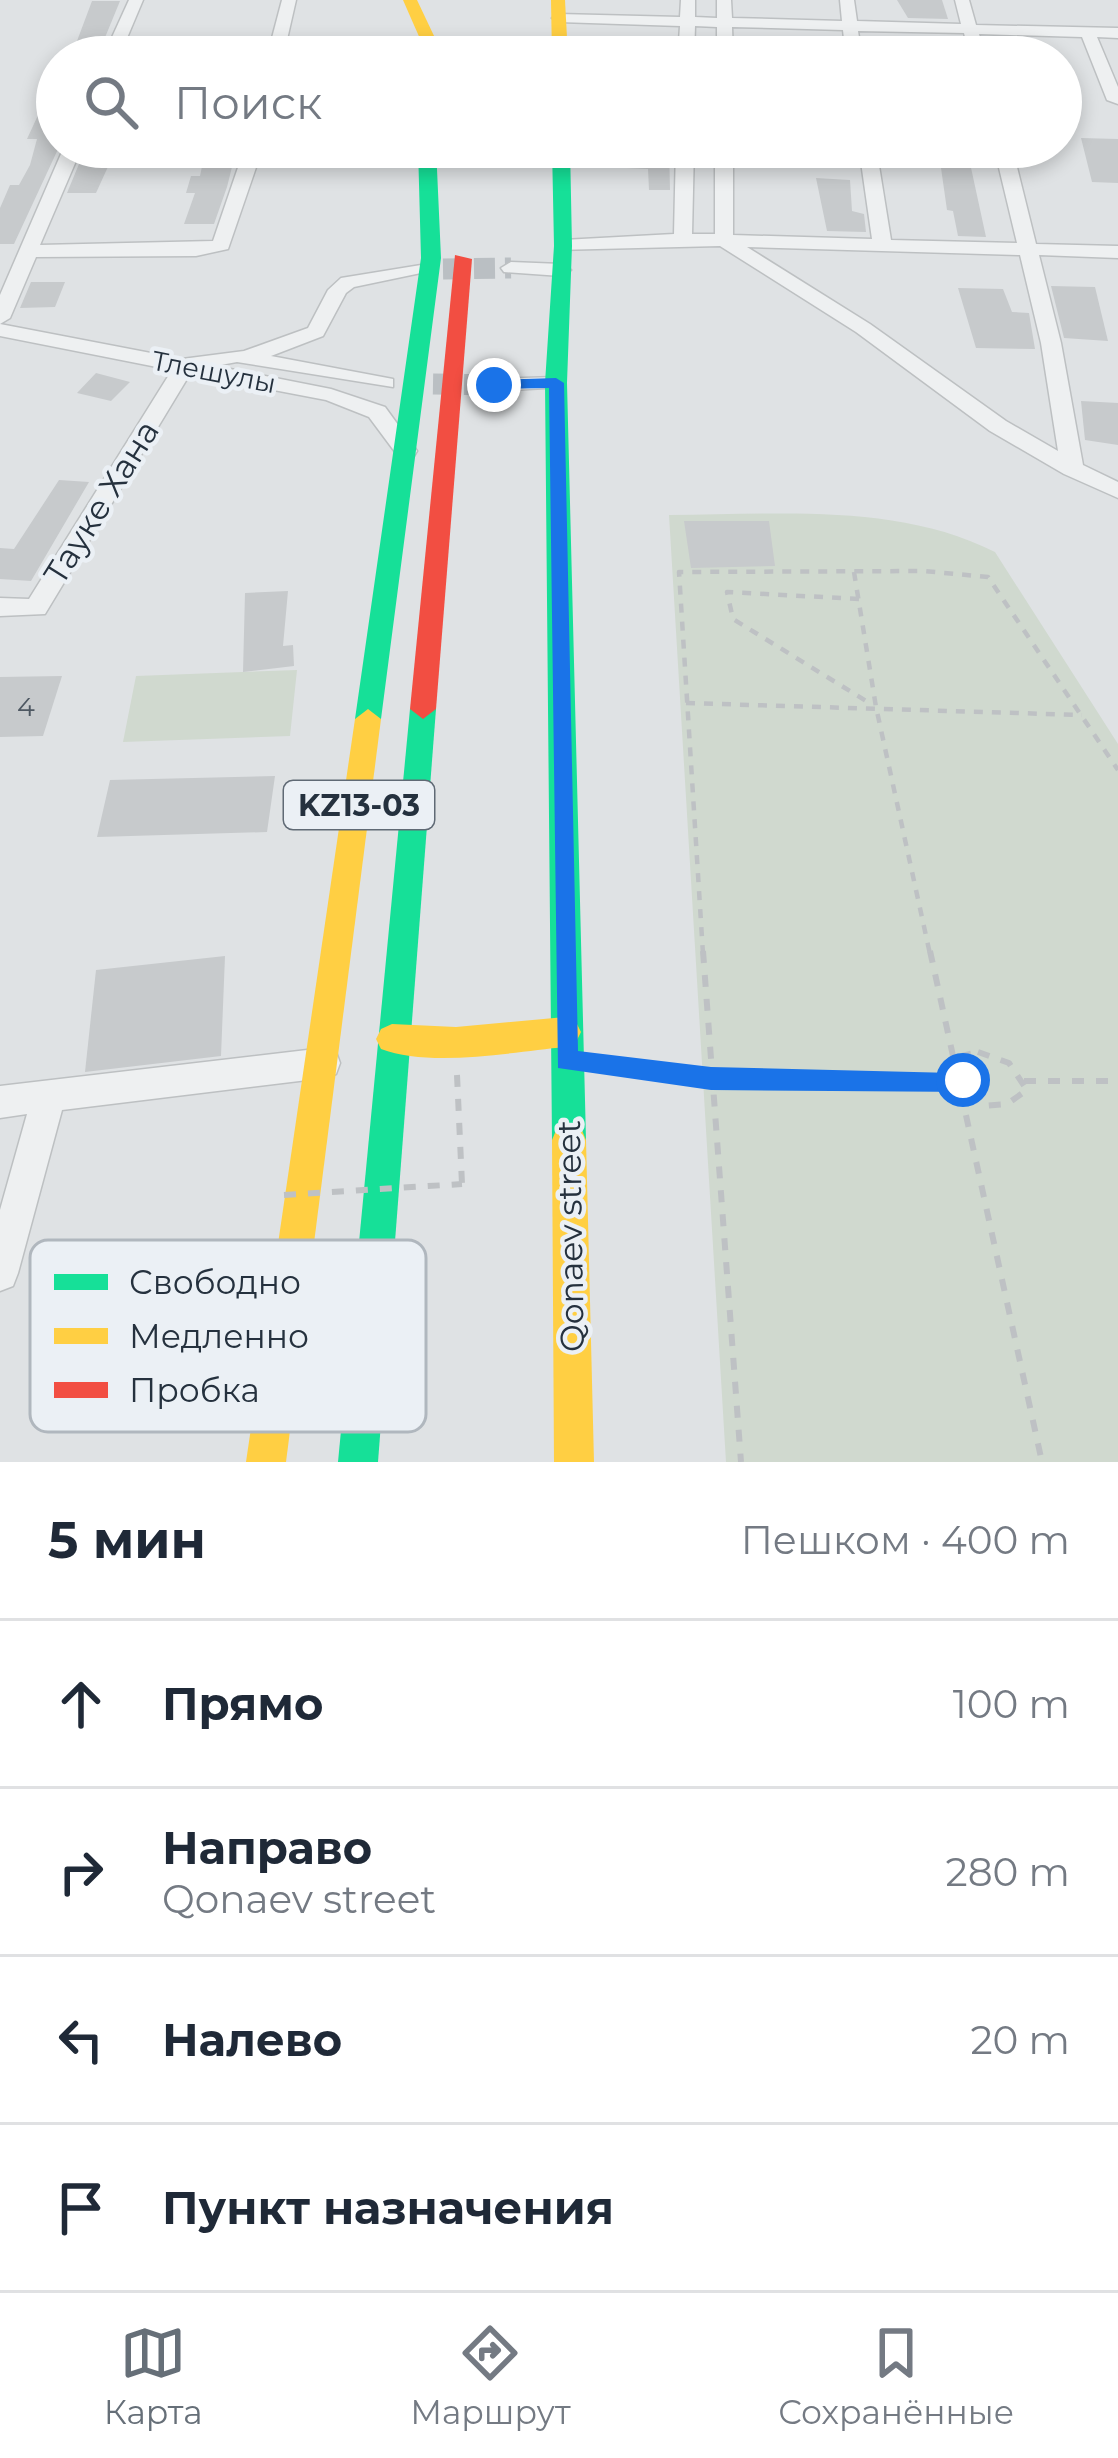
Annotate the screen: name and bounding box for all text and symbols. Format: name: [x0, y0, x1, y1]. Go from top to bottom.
search box: [36, 36, 1082, 168]
icon: search: [78, 69, 144, 135]
text: Поиск: [174, 75, 322, 130]
street label: Тлешулы: [149, 344, 279, 400]
route end: [467, 358, 521, 412]
street label: Тауке Хана: [35, 413, 167, 591]
house number: 4: [17, 690, 35, 723]
road number: KZ13-03: [284, 781, 434, 829]
route start: [936, 1053, 990, 1107]
street label: Qonaev street: [548, 1120, 592, 1352]
legend: [30, 1240, 426, 1432]
text: Свободно: [129, 1262, 301, 1302]
text: Медленно: [129, 1316, 309, 1356]
text: Пробка: [129, 1370, 260, 1410]
text: 5 мин: [48, 1509, 206, 1571]
text: Пешком · 400 m: [741, 1516, 1070, 1564]
icon: ahead: [48, 1671, 114, 1737]
text: Прямо: [162, 1676, 323, 1731]
text: 100 m: [953, 1680, 1070, 1728]
text: Направо: [162, 1820, 372, 1875]
icon: right: [48, 1839, 114, 1905]
text: 280 m: [946, 1848, 1070, 1896]
text: Qonaev street: [162, 1875, 436, 1923]
icon: left: [48, 2007, 114, 2073]
text: Налево: [162, 2012, 342, 2067]
text: 20 m: [971, 2016, 1070, 2064]
icon: arrive: [48, 2175, 114, 2241]
text: Пункт назначения: [162, 2180, 614, 2235]
tab: Карта: [104, 2320, 203, 2432]
tab: Маршрут: [410, 2320, 571, 2432]
tab: Сохранённые: [778, 2320, 1014, 2432]

